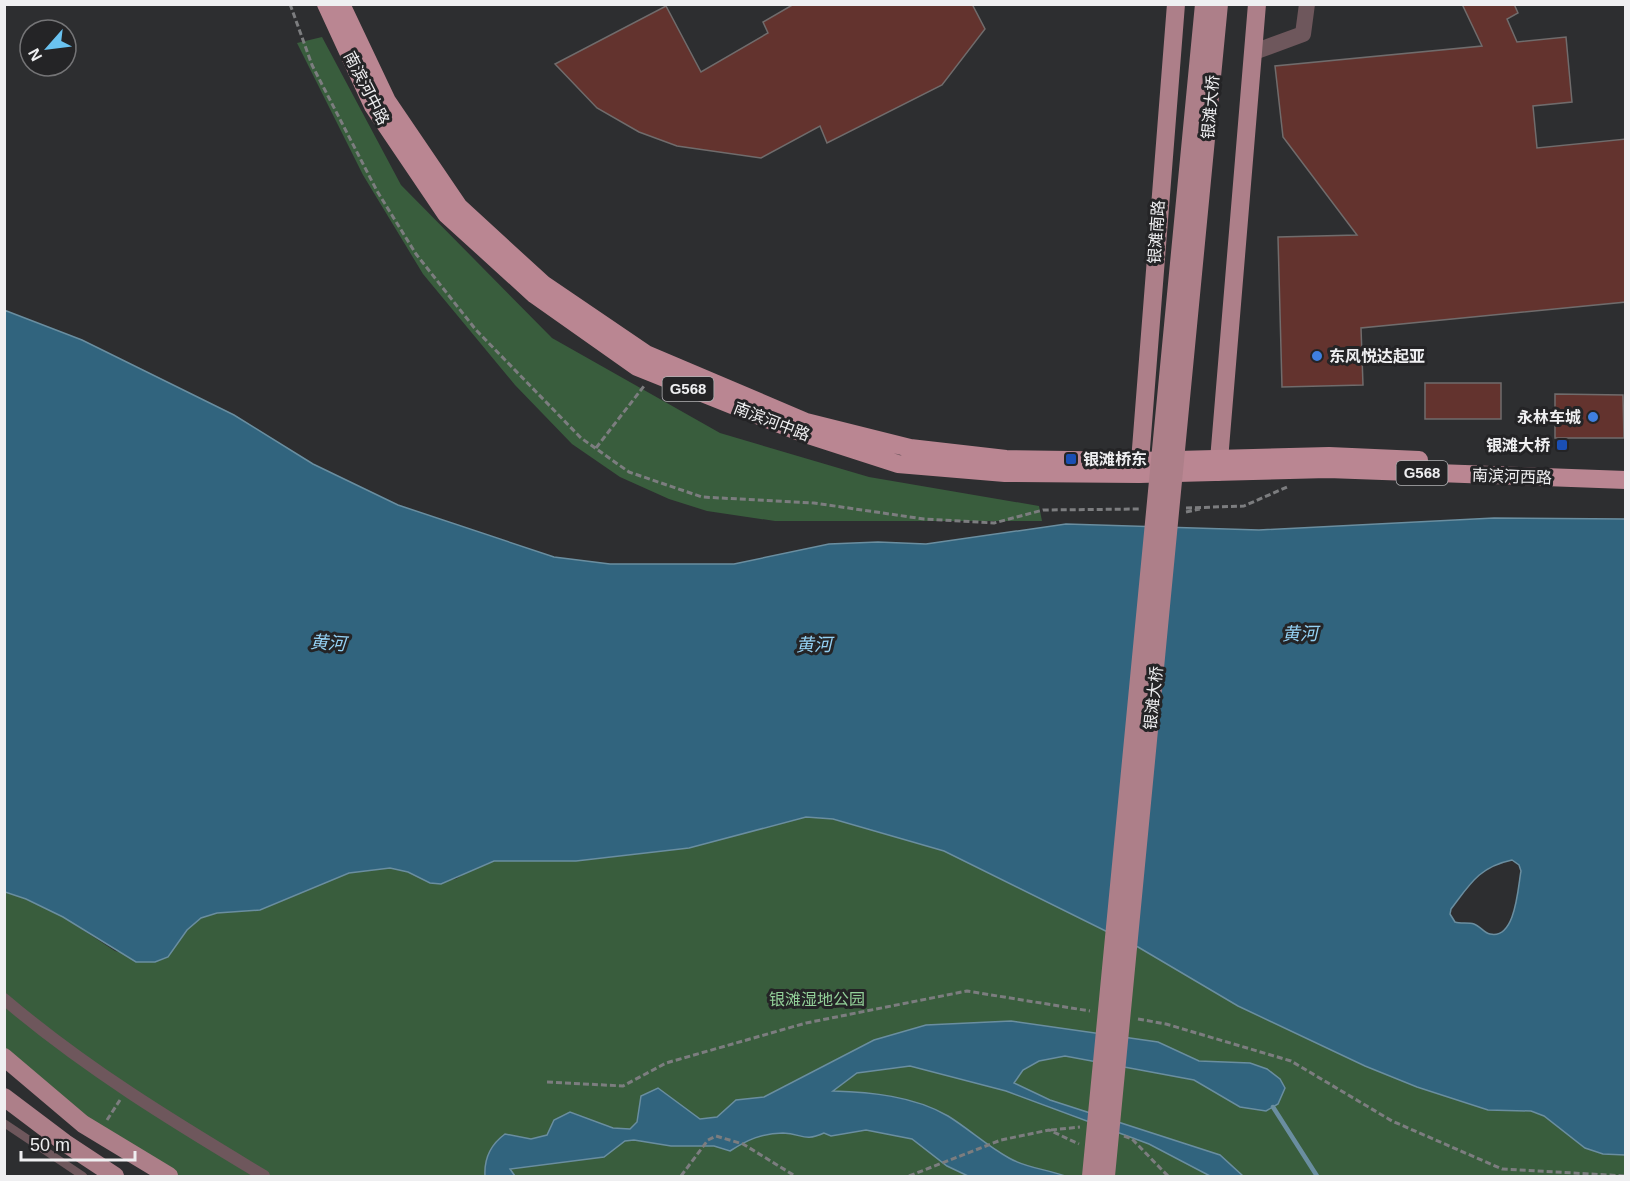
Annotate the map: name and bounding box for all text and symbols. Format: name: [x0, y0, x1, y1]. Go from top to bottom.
north arrow: [18, 18, 78, 78]
text: N: [25, 46, 45, 64]
street label: 南滨河中路: [341, 49, 392, 128]
street label: 银滩大桥: [1199, 74, 1222, 140]
street label: 银滩南路: [1146, 200, 1167, 265]
place label: 东风悦达起亚: [1329, 348, 1425, 365]
marker: 东风悦达起亚: [1310, 349, 1324, 363]
road number: G568: [662, 377, 714, 401]
street label: 南滨河中路: [731, 399, 812, 444]
place label: 永林车城: [1517, 408, 1581, 426]
marker: 永林车城: [1586, 410, 1600, 424]
place label: 银滩大桥: [1486, 437, 1551, 454]
marker: 银滩大桥: [1555, 438, 1569, 452]
place label: 银滩桥东: [1083, 451, 1147, 468]
marker: 银滩桥东: [1064, 452, 1078, 466]
road number: G568: [1396, 461, 1448, 485]
street label: 南滨河西路: [1472, 467, 1552, 486]
water label: 黄河: [1282, 624, 1321, 644]
water label: 黄河: [309, 632, 350, 654]
water label: 黄河: [796, 635, 835, 655]
street label: 银滩大桥: [1142, 665, 1165, 731]
park label: 银滩湿地公园: [769, 991, 865, 1008]
scale bar: [21, 1124, 135, 1162]
text: 50 m: [30, 1135, 70, 1155]

